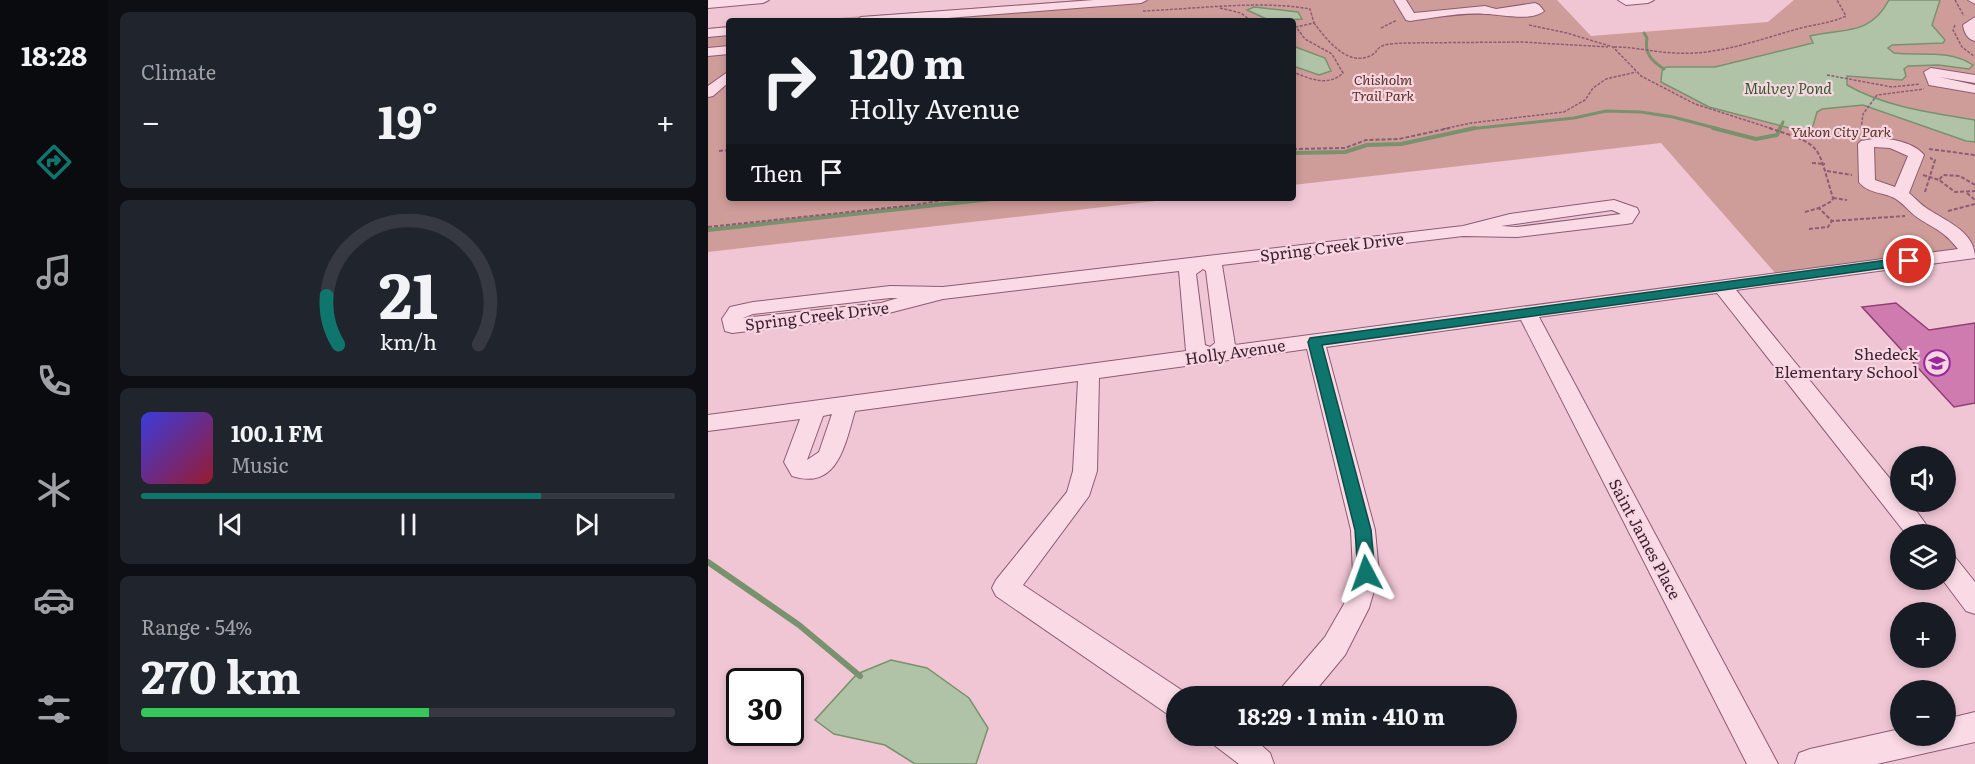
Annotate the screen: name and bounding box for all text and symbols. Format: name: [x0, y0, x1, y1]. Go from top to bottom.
text: 120 m: [849, 30, 965, 92]
text: 18:28: [21, 34, 87, 74]
icon: right: [750, 42, 828, 120]
text: Climate: [141, 56, 216, 86]
park label: Chisholm Trail Park: [1352, 69, 1415, 105]
water label: Mulvey Pond: [1744, 76, 1832, 99]
text: 19°: [378, 86, 438, 153]
text: Holly Avenue: [849, 87, 1020, 127]
text: −: [141, 95, 160, 144]
text: +: [656, 95, 675, 144]
park label: Yukon City Park: [1791, 121, 1892, 141]
icon: directions: [33, 141, 75, 183]
text: Then: [750, 156, 803, 189]
icon: arrive: [815, 156, 848, 189]
street label: Spring Creek Drive: [1259, 225, 1405, 267]
pin: [1883, 235, 1934, 286]
icon: arrive: [1892, 244, 1925, 277]
text: 21: [378, 246, 438, 338]
icon: music: [33, 251, 75, 293]
street label: Spring Creek Drive: [744, 294, 890, 336]
text: km/h: [379, 325, 437, 357]
street label: Holly Avenue: [1183, 332, 1287, 370]
place label: Shedeck Elementary School: [1774, 341, 1918, 383]
school or university icon: Shedeck Elementary School: [1922, 348, 1952, 378]
icon: phone: [33, 360, 75, 402]
text: 100.1 FM: [231, 416, 324, 449]
map controls: [1890, 446, 1956, 746]
button: sound: [1890, 446, 1956, 512]
text: Music: [231, 449, 288, 479]
icon: climate: [33, 469, 75, 511]
street label: Saint James Place: [1604, 474, 1688, 603]
icon: previous: [214, 508, 247, 541]
icon: pause: [392, 508, 425, 541]
icon: next: [570, 508, 603, 541]
button: layers: [1890, 524, 1956, 590]
position arrow: [1334, 541, 1398, 605]
icon: car: [33, 579, 75, 621]
button: +: [1890, 602, 1956, 668]
text: Range · 54%: [141, 611, 252, 641]
text: 270 km: [141, 641, 301, 708]
speed limit sign: 30: [726, 668, 804, 746]
button: −: [1890, 680, 1956, 746]
icon: filters: [33, 688, 75, 730]
text: 18:29 · 1 min · 410 m: [1238, 699, 1445, 732]

